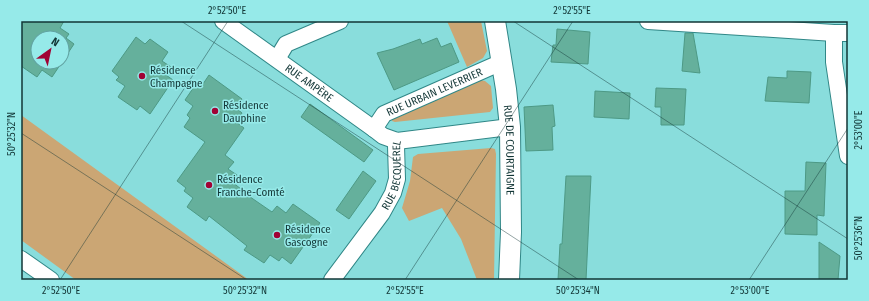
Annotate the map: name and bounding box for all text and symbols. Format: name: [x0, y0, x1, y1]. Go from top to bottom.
text: 2°52'50"E: [208, 5, 246, 17]
text: 2°52'55"E: [553, 5, 591, 17]
north arrow: [30, 30, 70, 70]
text: N: [49, 35, 61, 49]
street label: RUE AMPÈRE: [283, 61, 336, 104]
place label: Résidence Champagne: [150, 64, 203, 90]
street label: RUE URBAIN LEVERRIER: [384, 65, 484, 119]
marker: Résidence Champagne: [137, 71, 147, 81]
place label: Résidence Dauphine: [223, 99, 269, 125]
street label: RUE DE COURTAIGNE: [501, 104, 517, 195]
marker: Résidence Dauphine: [210, 106, 220, 116]
text: 2°53'00"E: [853, 110, 865, 149]
text: 50°25'32"N: [6, 112, 18, 156]
street label: RUE BECQUEREL: [379, 139, 404, 212]
place label: Résidence Franche-Comté: [217, 173, 285, 199]
marker: Résidence Franche-Comté: [204, 180, 214, 190]
text: 50°25'36"N: [853, 216, 865, 260]
place label: Résidence Gascogne: [285, 223, 331, 249]
marker: Résidence Gascogne: [272, 230, 282, 240]
text: 2°52'50"E: [42, 285, 80, 297]
text: 50°25'32"N: [223, 285, 267, 297]
text: 2°52'55"E: [386, 285, 424, 297]
text: 50°25'34"N: [556, 285, 600, 297]
text: 2°53'00"E: [731, 285, 770, 297]

